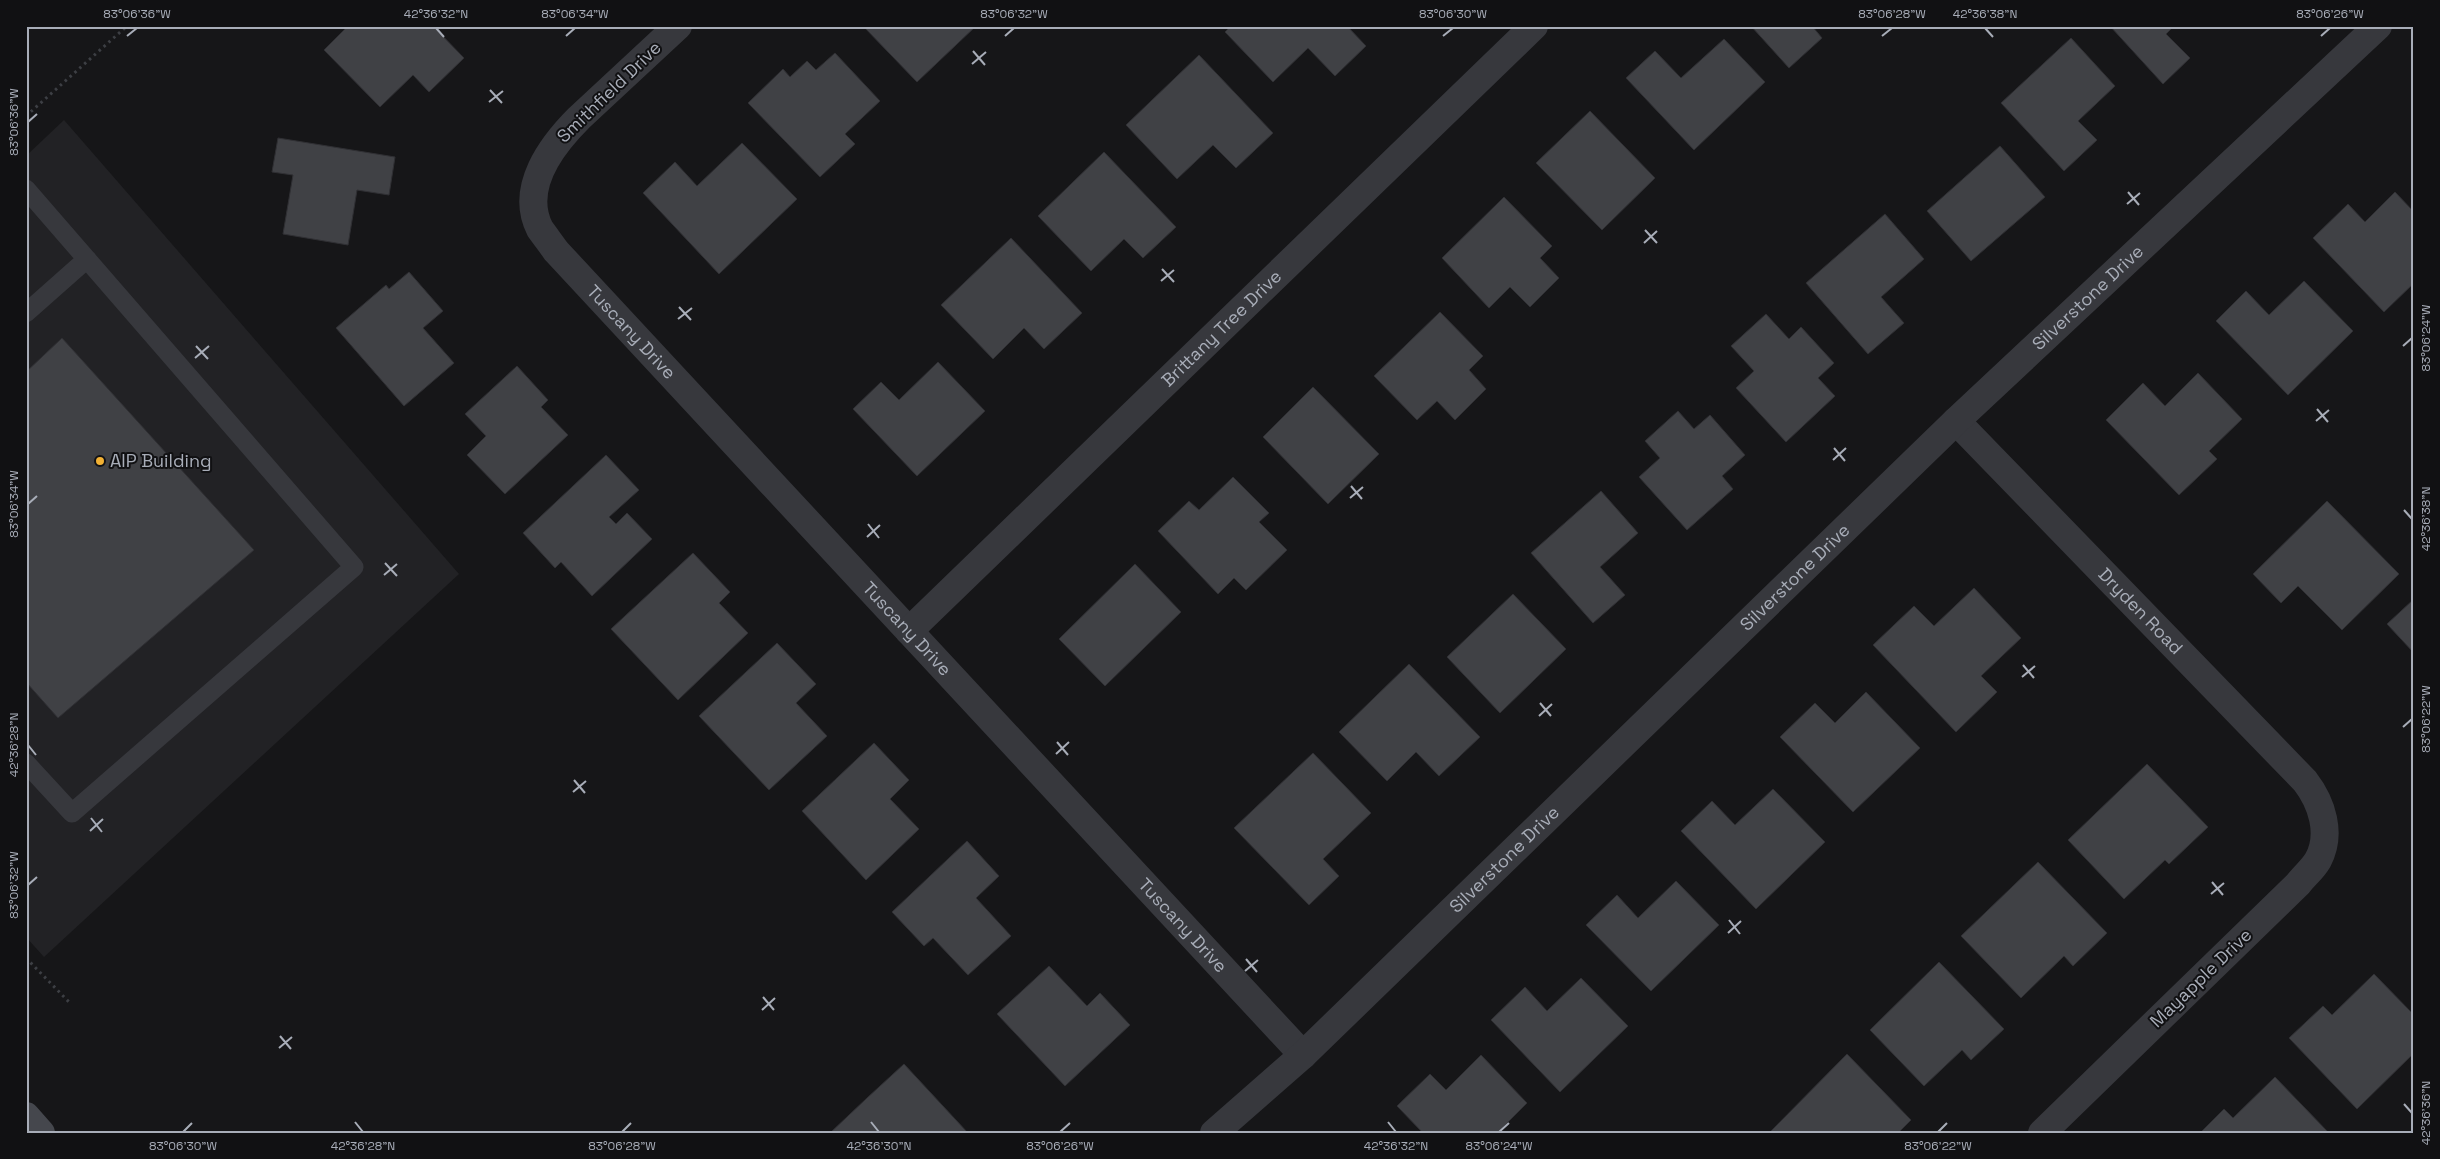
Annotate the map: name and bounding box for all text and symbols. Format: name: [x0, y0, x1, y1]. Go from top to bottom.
text: 83°06'36"W: [103, 6, 171, 22]
text: 42°36'32"N: [404, 6, 468, 22]
text: 83°06'34"W: [541, 6, 609, 22]
text: 83°06'32"W: [980, 6, 1048, 22]
text: 83°06'30"W: [1419, 6, 1487, 22]
text: 83°06'28"W: [1858, 6, 1926, 22]
text: 42°36'38"N: [1953, 6, 2017, 22]
text: 83°06'26"W: [2296, 6, 2364, 22]
street label: Smithfield Drive: [552, 36, 666, 147]
text: 83°06'36"W: [6, 88, 22, 156]
street label: Silverstone Drive: [2027, 240, 2148, 355]
street label: Brittany Tree Drive: [1156, 265, 1286, 391]
street label: Tuscany Drive: [582, 280, 681, 384]
text: 83°06'24"W: [2418, 304, 2434, 371]
place label: AIP Building: [110, 449, 212, 472]
marker: AIP Building: [94, 455, 106, 467]
text: 83°06'34"W: [6, 470, 22, 538]
text: 42°36'38"N: [2418, 487, 2434, 551]
street label: Silverstone Drive: [1735, 518, 1854, 636]
street label: Dryden Road: [2094, 563, 2188, 659]
street label: Tuscany Drive: [858, 576, 957, 680]
text: 83°06'22"W: [2418, 685, 2434, 753]
text: 42°36'28"N: [6, 713, 22, 777]
street label: Silverstone Drive: [1444, 801, 1564, 918]
text: 83°06'32"W: [6, 851, 22, 919]
street label: Tuscany Drive: [1134, 873, 1232, 977]
street label: Mayapple Drive: [2145, 923, 2256, 1032]
text: 42°36'36"N: [2418, 1081, 2434, 1145]
text: 83°06'30"W: [149, 1138, 217, 1154]
text: 42°36'28"N: [331, 1138, 395, 1154]
text: 83°06'28"W: [588, 1138, 656, 1154]
text: 42°36'30"N: [847, 1138, 911, 1154]
text: 83°06'26"W: [1026, 1138, 1094, 1154]
text: 42°36'32"N: [1364, 1138, 1428, 1154]
text: 83°06'24"W: [1466, 1138, 1533, 1154]
text: 83°06'22"W: [1904, 1138, 1972, 1154]

